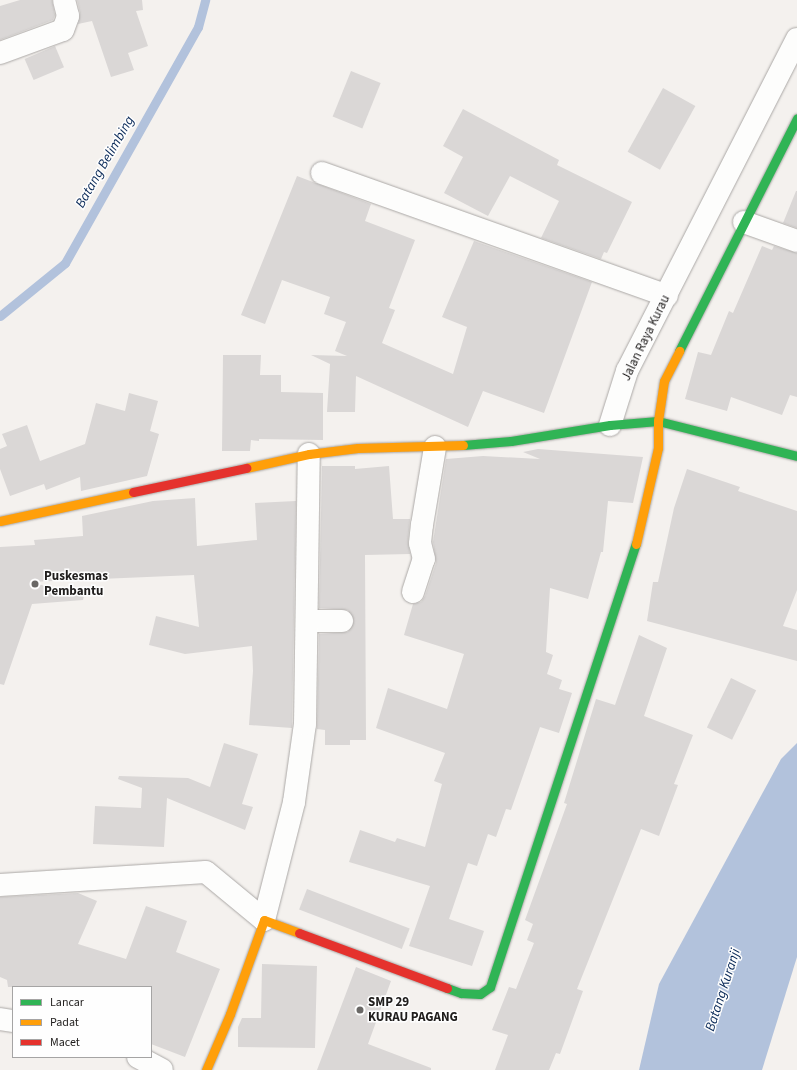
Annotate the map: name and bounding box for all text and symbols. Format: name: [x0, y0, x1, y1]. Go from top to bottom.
water label: Batang Belimbing: [72, 113, 138, 211]
street label: Jalan Raya Kurau: [619, 293, 673, 383]
place label: Puskesmas Pembantu: [44, 569, 108, 600]
marker: Puskesmas Pembantu: [29, 578, 41, 590]
water label: Batang Kuranji: [702, 947, 744, 1033]
legend: [12, 986, 152, 1058]
text: Lancar: [50, 994, 84, 1011]
place label: SMP 29 KURAU PAGANG: [368, 995, 458, 1026]
marker: SMP 29 KURAU PAGANG: [355, 1005, 365, 1015]
text: Padat: [50, 1014, 79, 1031]
text: Macet: [50, 1034, 80, 1051]

